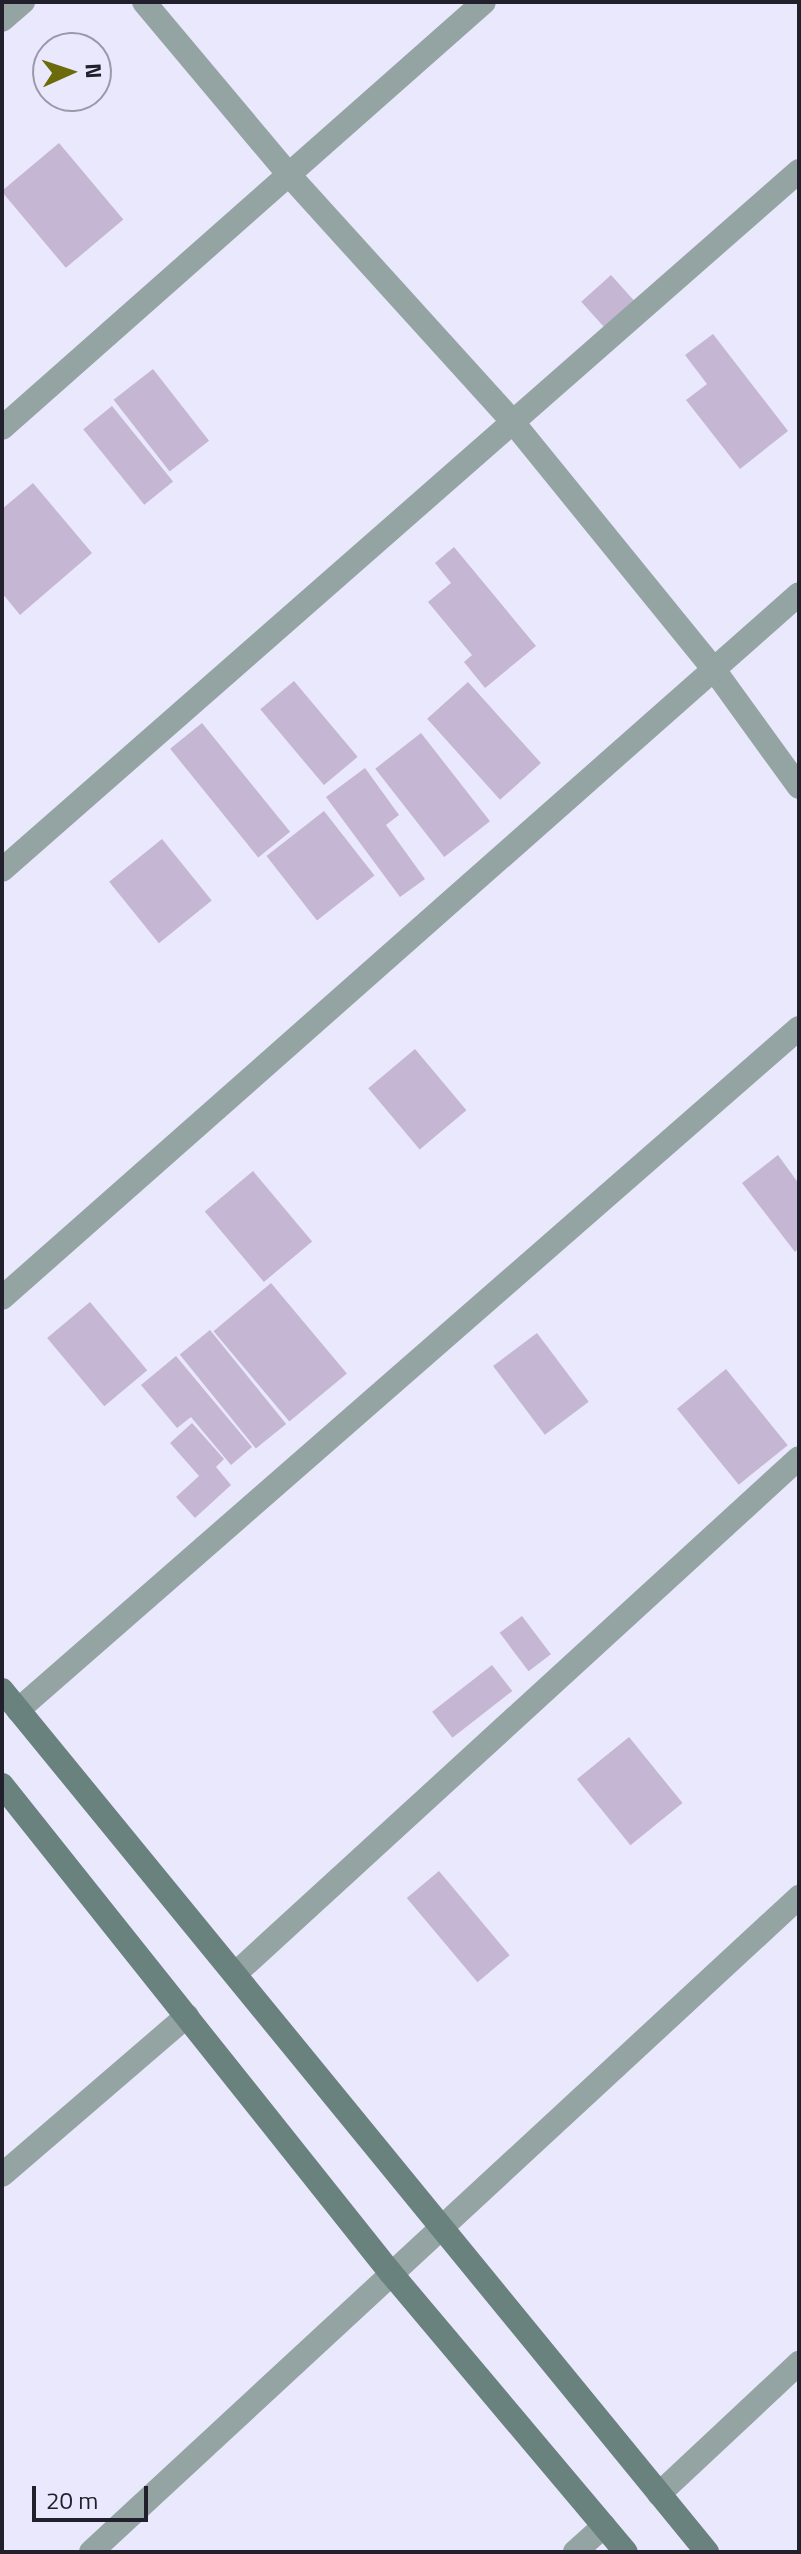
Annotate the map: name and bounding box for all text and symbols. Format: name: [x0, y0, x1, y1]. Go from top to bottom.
north arrow: [32, 32, 112, 112]
text: N: [77, 62, 111, 79]
scale bar: [36, 2470, 152, 2520]
text: 20 m: [46, 2482, 98, 2518]

